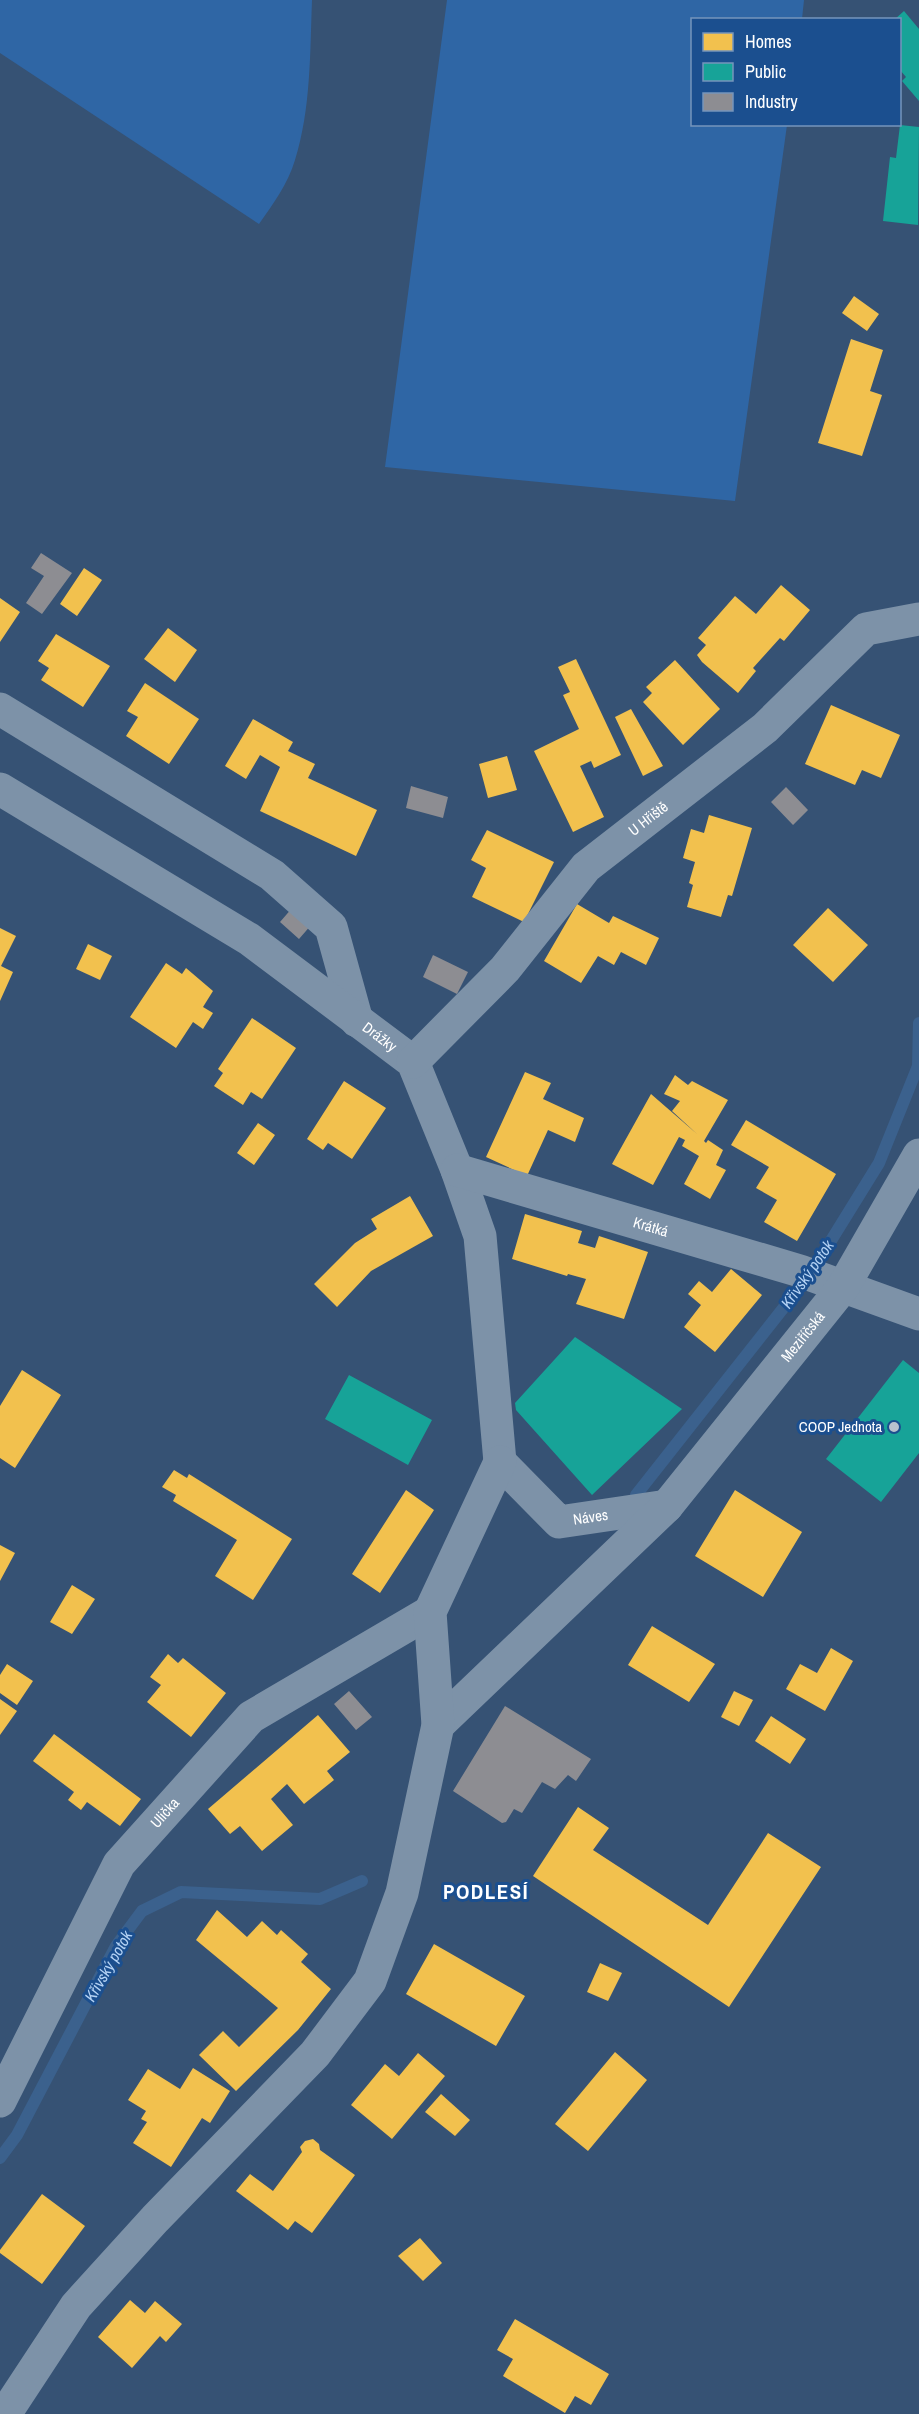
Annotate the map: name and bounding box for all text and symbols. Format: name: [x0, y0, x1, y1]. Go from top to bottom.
legend: [691, 18, 901, 126]
text: Homes: [745, 29, 792, 54]
text: Public: [745, 59, 786, 84]
text: Industry: [745, 89, 798, 114]
street label: U Hřiště: [624, 796, 672, 840]
street label: Drážky: [358, 1017, 402, 1057]
street label: Krátká: [631, 1211, 671, 1242]
water label: Křivský potok: [775, 1235, 839, 1313]
street label: Meziříčská: [776, 1307, 830, 1366]
place label: COOP Jednota: [799, 1416, 882, 1437]
marker: COOP Jednota: [887, 1420, 901, 1434]
street label: Náves: [572, 1504, 609, 1530]
street label: Ulička: [145, 1793, 184, 1832]
district label: PODLESÍ: [443, 1877, 529, 1906]
water label: Křivský potok: [79, 1926, 137, 2006]

